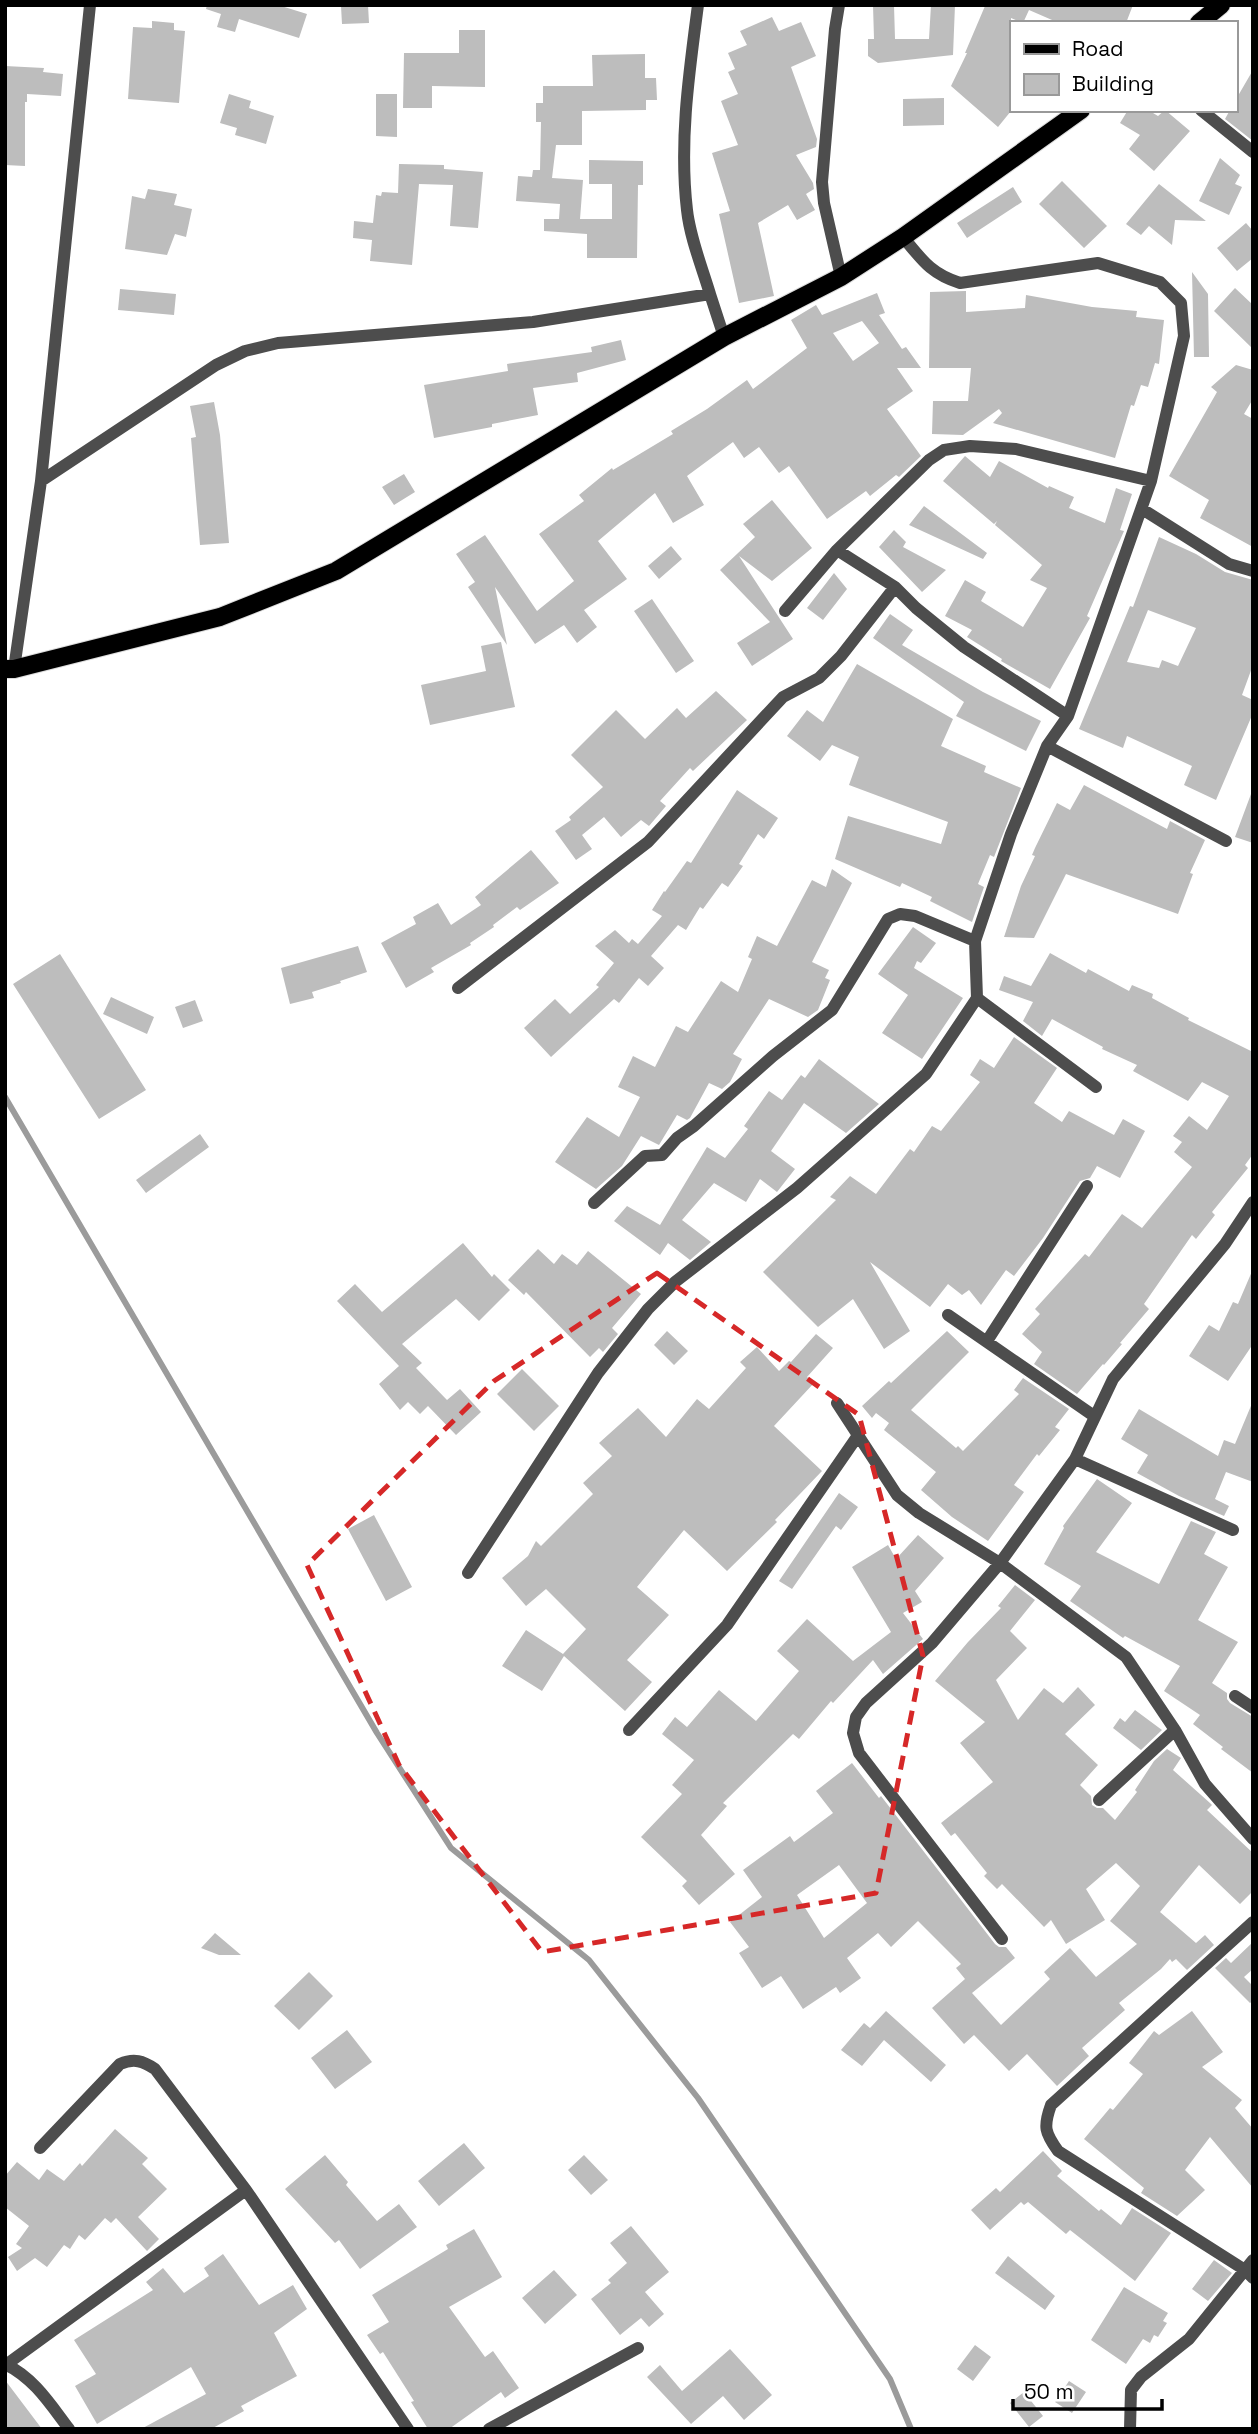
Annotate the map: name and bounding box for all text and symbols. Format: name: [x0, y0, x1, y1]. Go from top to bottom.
legend: [1010, 21, 1237, 112]
text: Road: [1072, 35, 1124, 62]
text: Building: [1072, 70, 1154, 97]
scale bar: [1013, 2368, 1162, 2412]
text: 50 m: [1024, 2378, 1074, 2405]

